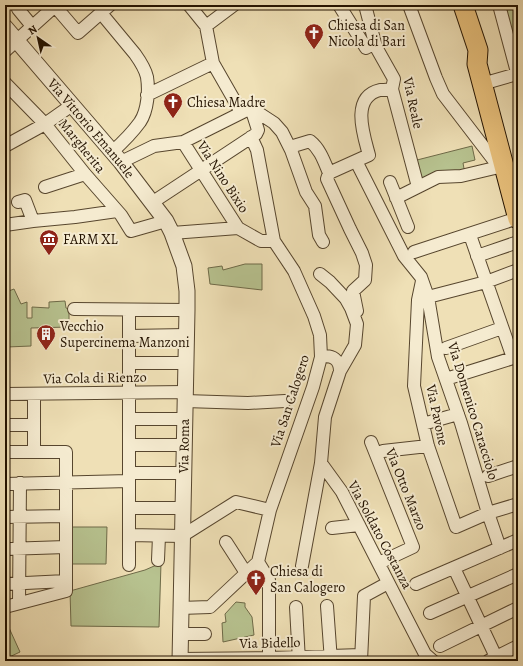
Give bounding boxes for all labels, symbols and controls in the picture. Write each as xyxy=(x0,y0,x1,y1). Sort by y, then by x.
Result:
place label: Chiesa di San Nicola di Bari xyxy=(328,16,406,51)
north arrow xyxy=(18,18,58,58)
text: N xyxy=(25,22,40,39)
church icon: Chiesa di San Nicola di Bari xyxy=(303,22,325,50)
street label: Via Vittorio Emanuele xyxy=(43,73,139,182)
street label: Via Reale xyxy=(398,75,428,130)
church icon: Chiesa Madre xyxy=(162,91,184,119)
place label: Chiesa Madre xyxy=(187,93,266,112)
street label: Margherita xyxy=(54,115,110,178)
street label: Via Nino Bixio xyxy=(192,136,253,217)
museum icon: FARM XL xyxy=(38,228,60,256)
place label: FARM XL xyxy=(63,230,118,249)
place label: Vecchio Supercinema Manzoni xyxy=(59,317,190,352)
building icon: Vecchio Supercinema Manzoni xyxy=(35,323,57,351)
street label: Via Domenico Caracciolo xyxy=(443,339,503,482)
street label: Via San Calogero xyxy=(266,352,314,451)
street label: Via Cola di Rienzo xyxy=(42,368,147,388)
street label: Via Pavone xyxy=(421,382,453,447)
street label: Via Roma xyxy=(174,418,194,474)
street label: Via Otto Marzo xyxy=(381,444,431,533)
street label: Via Soldato Costanza xyxy=(343,477,417,593)
place label: Chiesa di San Calogero xyxy=(270,562,345,597)
church icon: Chiesa di San Calogero xyxy=(245,568,267,596)
street label: Via Bidello xyxy=(238,633,301,653)

